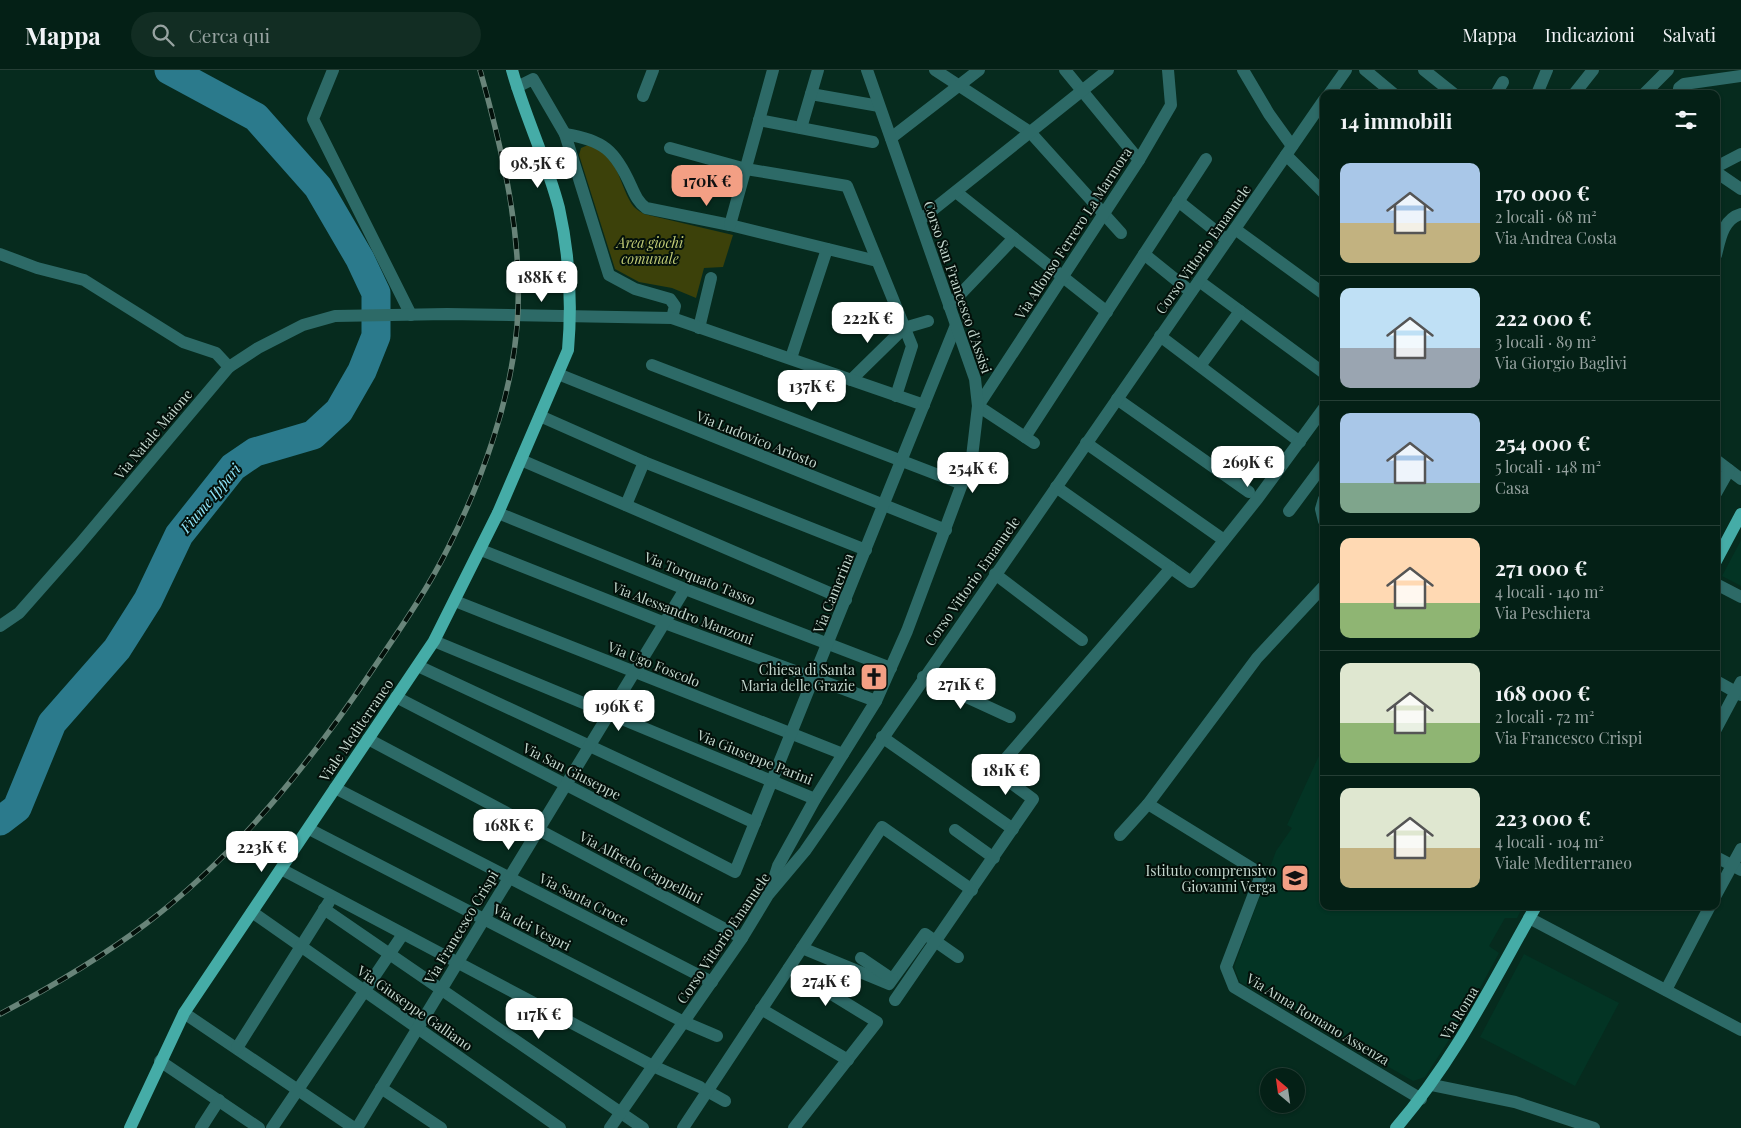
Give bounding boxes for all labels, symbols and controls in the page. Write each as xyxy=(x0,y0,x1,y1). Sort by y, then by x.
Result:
search box xyxy=(131,12,481,57)
text: Mappa xyxy=(25,19,101,51)
icon: search xyxy=(149,21,177,49)
text: Cerca qui xyxy=(189,22,270,48)
text: Mappa xyxy=(1462,23,1517,47)
text: Indicazioni xyxy=(1545,23,1635,47)
text: Salvati xyxy=(1663,23,1716,47)
text: 14 immobili xyxy=(1340,106,1452,134)
icon: filters xyxy=(1672,106,1700,134)
street label: Via Alfonso Ferrero La Marmora xyxy=(1010,143,1136,323)
pin: 98.5K € xyxy=(492,146,584,189)
text: 98.5K € xyxy=(511,152,565,173)
pin: 170K € xyxy=(666,164,748,207)
text: 170K € xyxy=(683,170,731,191)
text: 170 000 € xyxy=(1495,178,1590,206)
street label: Corso Vittorio Emanuele xyxy=(1151,180,1255,318)
icon: home xyxy=(1380,183,1440,243)
street label: Corso San Francesco d'Assisi xyxy=(920,198,996,376)
text: 2 locali · 68 m² xyxy=(1495,206,1597,227)
text: Via Andrea Costa xyxy=(1495,227,1617,248)
park label: Area giochi comunale xyxy=(615,233,684,268)
pin: 188K € xyxy=(501,260,583,303)
text: 188K € xyxy=(517,266,567,287)
pin: 222K € xyxy=(827,302,909,344)
text: 222 000 € xyxy=(1495,303,1592,331)
text: 222K € xyxy=(843,307,893,328)
icon: home xyxy=(1380,308,1440,368)
text: 3 locali · 89 m² xyxy=(1495,331,1596,352)
text: Via Giorgio Baglivi xyxy=(1495,352,1627,373)
pin: 137K € xyxy=(771,370,853,412)
text: 137K € xyxy=(789,375,835,396)
street label: Via Natale Maione xyxy=(109,385,196,484)
street label: Via Ludovico Ariosto xyxy=(693,406,821,472)
text: 254 000 € xyxy=(1495,428,1590,456)
icon: home xyxy=(1380,433,1440,493)
pin: 269K € xyxy=(1207,446,1289,488)
text: 269K € xyxy=(1222,451,1274,472)
pin: 254K € xyxy=(932,452,1014,494)
text: 5 locali · 148 m² xyxy=(1495,456,1601,477)
text: 254K € xyxy=(948,457,998,478)
water label: Fiume Ippari xyxy=(175,459,245,537)
text: Casa xyxy=(1495,477,1529,498)
street label: Corso Vittorio Emanuele xyxy=(920,512,1024,650)
street label: Via Torquato Tasso xyxy=(641,547,759,609)
street label: Via Camerina xyxy=(808,550,858,637)
text: 271 000 € xyxy=(1495,553,1587,581)
icon: home xyxy=(1380,558,1440,618)
street label: Via Alessandro Manzoni xyxy=(609,577,756,649)
text: 4 locali · 140 m² xyxy=(1495,581,1604,602)
text: Via Peschiera xyxy=(1495,602,1591,623)
street label: Via Ugo Foscolo xyxy=(604,636,703,691)
place label: Chiesa di Santa Maria delle Grazie xyxy=(741,660,855,695)
church icon: Chiesa di Santa Maria delle Grazie xyxy=(859,662,889,692)
pin: 271K € xyxy=(920,668,1002,710)
text: 271K € xyxy=(938,673,985,694)
street label: Viale Mediterraneo xyxy=(314,675,398,786)
text: 168 000 € xyxy=(1495,678,1590,706)
icon: home xyxy=(1380,683,1440,743)
pin: 196K € xyxy=(578,690,660,732)
text: 196K € xyxy=(594,695,644,716)
text: 2 locali · 72 m² xyxy=(1495,706,1594,727)
street label: Via Giuseppe Parini xyxy=(694,725,816,789)
text: Via Francesco Crispi xyxy=(1495,727,1642,748)
street label: Via San Giuseppe xyxy=(519,738,624,804)
pin: 181K € xyxy=(965,754,1047,796)
text: 181K € xyxy=(983,759,1029,780)
text: 223 000 € xyxy=(1495,803,1591,831)
pin: 168K € xyxy=(468,808,550,851)
icon: home xyxy=(1380,808,1440,868)
text: 168K € xyxy=(484,814,534,835)
street label: Via Alfredo Cappellini xyxy=(575,826,706,907)
pin: 223K € xyxy=(221,830,303,873)
text: 4 locali · 104 m² xyxy=(1495,831,1604,852)
text: 223K € xyxy=(237,836,287,857)
text: Viale Mediterraneo xyxy=(1495,852,1632,873)
place label: Istituto comprensivo Giovanni Verga xyxy=(1146,861,1276,896)
school or university icon: Istituto comprensivo Giovanni Verga xyxy=(1280,863,1310,893)
street label: Via Francesco Crispi xyxy=(419,867,502,988)
street label: Via Santa Croce xyxy=(535,868,632,930)
street label: Corso Vittorio Emanuele xyxy=(672,869,774,1007)
street label: Via dei Vespri xyxy=(489,899,574,955)
street label: Via Giuseppe Galliano xyxy=(353,960,477,1055)
pin: 274K € xyxy=(785,964,867,1007)
street label: Via Anna Romano Assenza xyxy=(1242,968,1393,1069)
text: 274K € xyxy=(802,970,850,991)
street label: Via Roma xyxy=(1435,983,1482,1044)
pin: 117K € xyxy=(498,998,580,1040)
text: 117K € xyxy=(517,1003,561,1024)
north arrow xyxy=(1260,1068,1305,1112)
map controls xyxy=(1260,1068,1305,1113)

